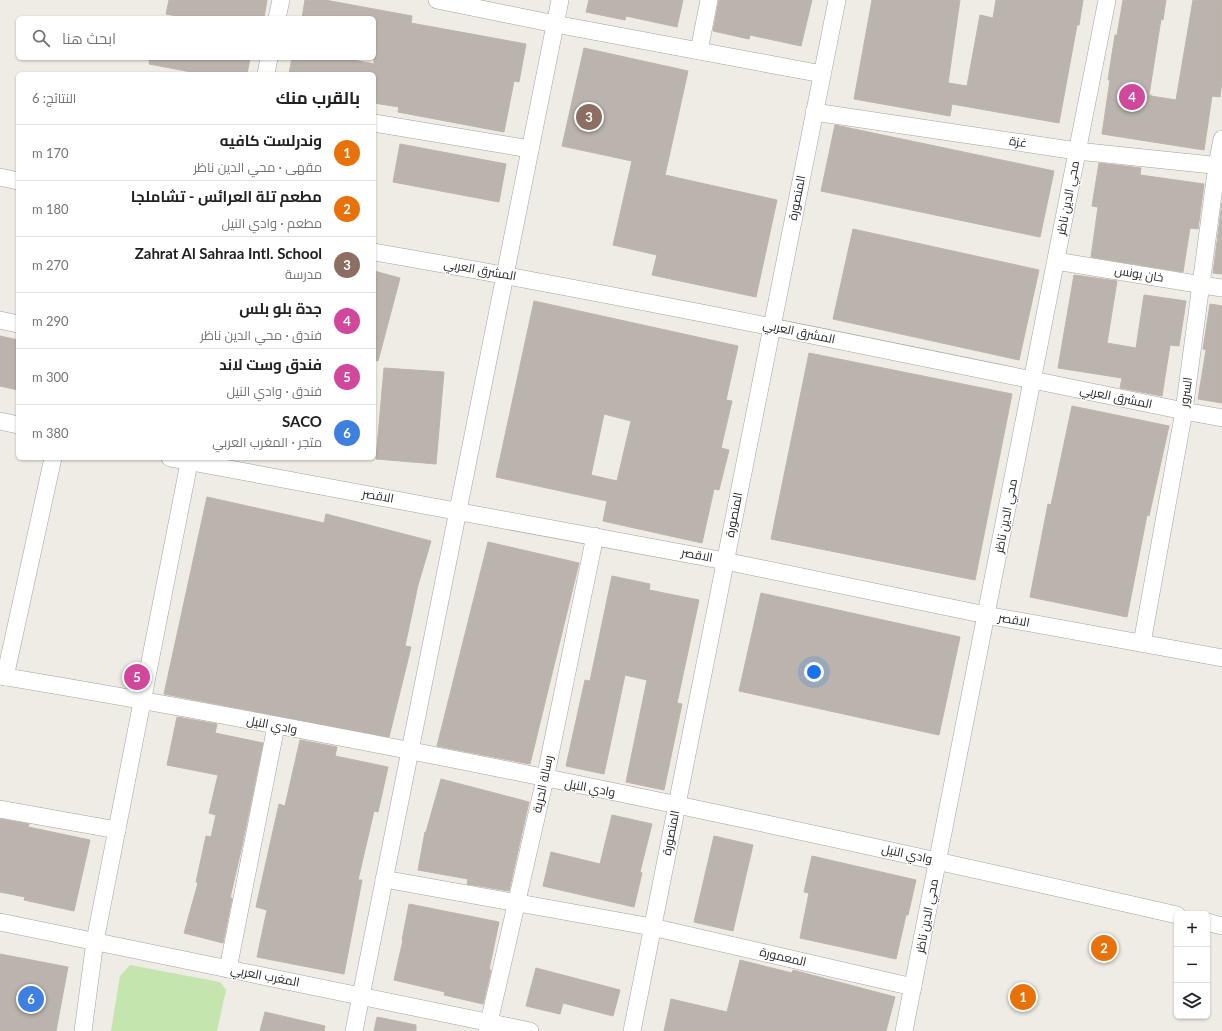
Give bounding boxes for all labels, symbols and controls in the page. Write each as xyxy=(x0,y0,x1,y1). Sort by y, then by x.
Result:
search box xyxy=(16,16,376,60)
icon: search xyxy=(30,27,52,49)
text: ابحث هنا xyxy=(62,29,116,47)
pin: 4 xyxy=(1119,82,1145,112)
text: بالقرب منك xyxy=(276,87,360,108)
text: النتائج: 6 xyxy=(32,90,76,106)
pin: 3 xyxy=(576,102,602,132)
text: وندرلست كافيه xyxy=(220,131,322,149)
street label: غزة xyxy=(1008,133,1028,150)
text: 170 m xyxy=(32,145,69,161)
text: 1 xyxy=(343,145,351,161)
text: مقهى · محي الدين ناظر xyxy=(193,159,322,175)
street label: محي الدين ناظر xyxy=(1053,159,1085,238)
street label: المنصورة xyxy=(785,174,808,222)
text: مطعم تلة العرائس - تشاملجا xyxy=(131,187,322,205)
text: 180 m xyxy=(32,201,69,217)
text: 2 xyxy=(343,201,351,217)
text: مطعم · وادي النيل xyxy=(221,215,322,231)
text: Zahrat Al Sahraa Intl. School xyxy=(135,244,322,262)
street label: المشرق العربي xyxy=(442,256,518,286)
text: 270 m xyxy=(32,257,69,273)
text: 3 xyxy=(343,257,351,273)
street label: خان يونس xyxy=(1113,262,1165,285)
text: مدرسة xyxy=(285,266,322,282)
text: جدة بلو بلس xyxy=(239,299,322,317)
text: 290 m xyxy=(32,313,69,329)
text: 4 xyxy=(343,313,351,329)
street label: المشرق العربي xyxy=(761,317,837,349)
text: فندق · محي الدين ناظر xyxy=(200,327,322,343)
text: فندق وست لاند xyxy=(219,355,322,373)
text: 300 m xyxy=(32,369,69,385)
text: 5 xyxy=(343,369,351,385)
street label: السرور xyxy=(1176,376,1195,409)
street label: المشرق العربي xyxy=(1078,382,1154,414)
text: فندق · وادي النيل xyxy=(226,383,322,399)
text: SACO xyxy=(282,412,322,430)
text: 380 m xyxy=(32,425,69,441)
text: 6 xyxy=(343,425,351,441)
text: متجر · المغرب العربي xyxy=(212,434,322,450)
street label: محي الدين ناظر xyxy=(991,477,1023,556)
street label: الاقصر xyxy=(360,485,395,506)
street label: المنصورة xyxy=(722,491,745,539)
street label: الاقصر xyxy=(679,544,714,565)
street label: الاقصر xyxy=(996,609,1031,630)
pin: 5 xyxy=(124,662,150,692)
your location xyxy=(804,662,824,682)
street label: وادي النيل xyxy=(245,712,299,740)
street label: رسالة الحرية xyxy=(529,754,556,814)
street label: وادي النيل xyxy=(563,775,617,803)
street label: المنصورة xyxy=(659,809,682,857)
street label: وادي النيل xyxy=(880,841,934,869)
street label: محي الدين ناظر xyxy=(912,877,944,956)
map controls xyxy=(1174,911,1210,1019)
button: + xyxy=(1174,911,1210,947)
pin: 2 xyxy=(1091,933,1117,963)
street label: المعمورة xyxy=(758,944,808,969)
button: − xyxy=(1174,947,1210,983)
street label: المغرب العربي xyxy=(229,961,301,992)
pin: 1 xyxy=(1010,982,1036,1012)
button: layers xyxy=(1174,983,1210,1019)
pin: 6 xyxy=(18,984,44,1014)

